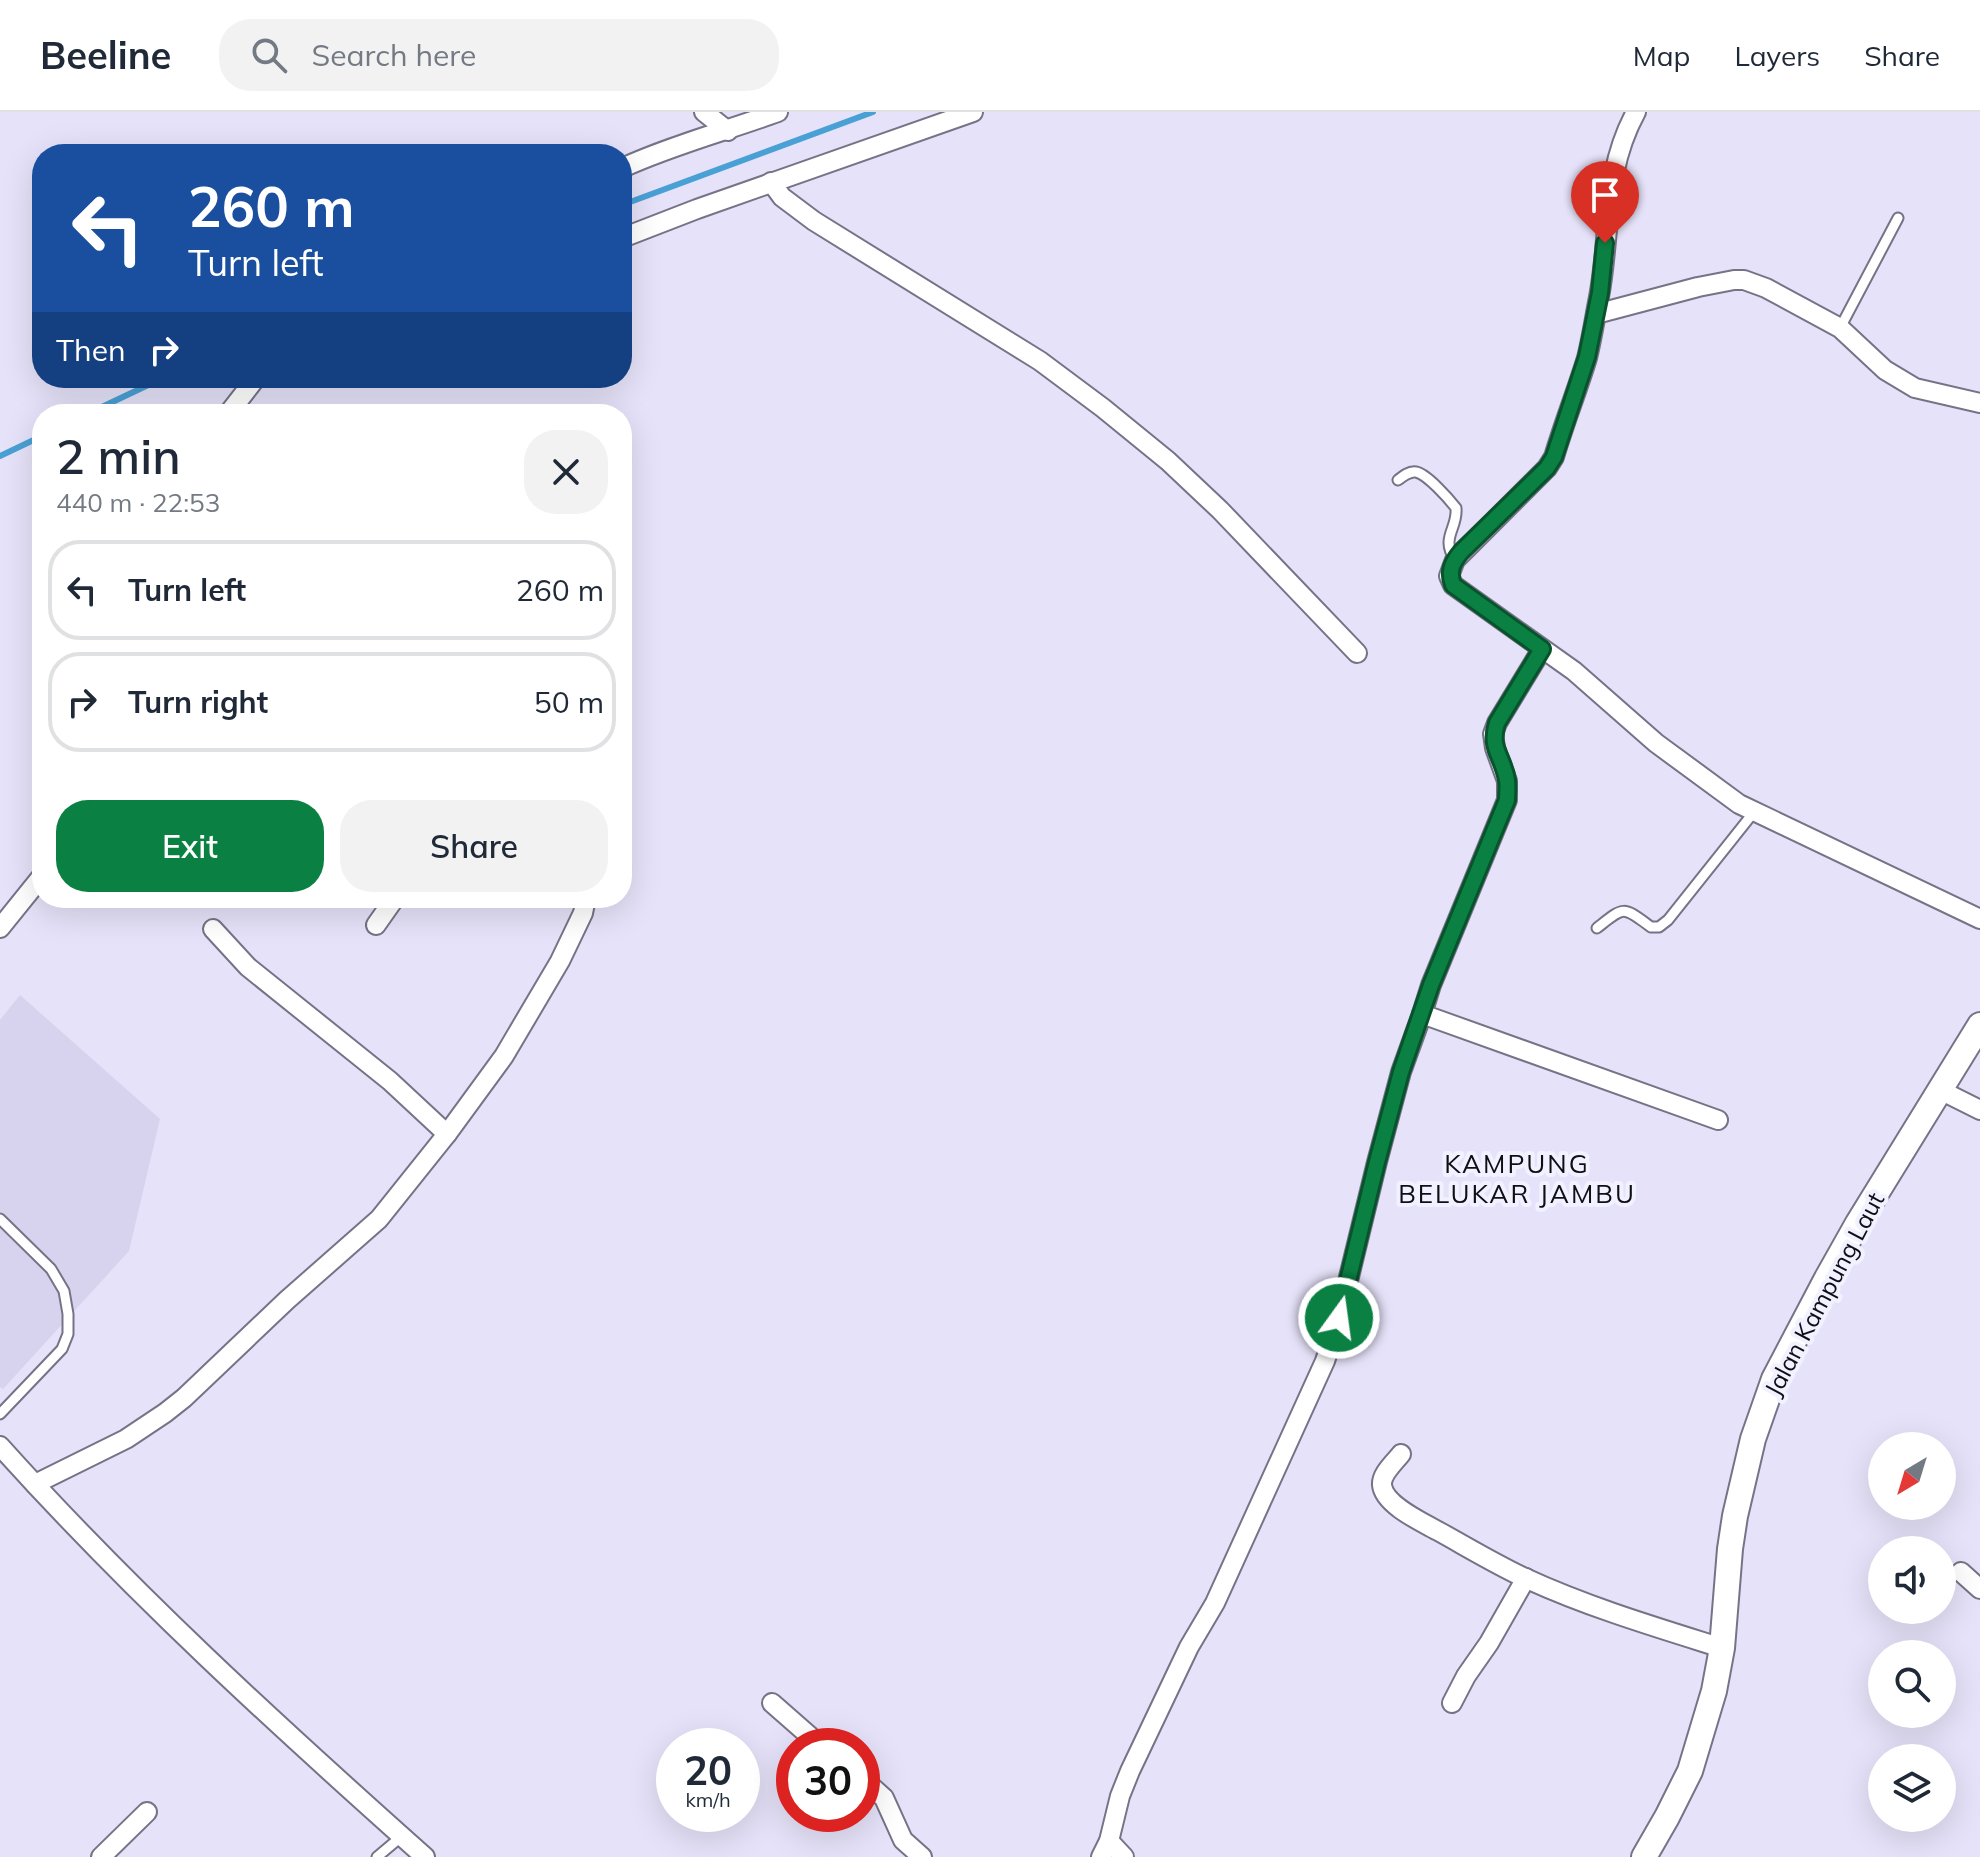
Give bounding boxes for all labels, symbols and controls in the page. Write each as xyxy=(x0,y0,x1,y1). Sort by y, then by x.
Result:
search box xyxy=(219,19,779,91)
text: Beeline xyxy=(40,31,171,79)
icon: search xyxy=(247,33,291,77)
text: Search here xyxy=(311,36,476,74)
text: Map xyxy=(1633,38,1690,73)
text: Layers xyxy=(1734,38,1820,73)
text: Share xyxy=(1864,38,1940,73)
pin xyxy=(1571,161,1639,243)
text: 260 m xyxy=(188,171,355,241)
icon: arrive xyxy=(1583,173,1627,217)
icon: left xyxy=(56,176,160,280)
text: Turn left xyxy=(188,240,324,285)
icon: right xyxy=(142,328,186,372)
text: Then xyxy=(56,331,126,369)
text: 2 min xyxy=(56,426,181,486)
button: close xyxy=(524,430,608,514)
text: 440 m · 22:53 xyxy=(56,486,220,519)
icon: left xyxy=(60,568,104,612)
text: Turn left xyxy=(128,571,246,609)
text: 260 m xyxy=(516,571,604,609)
icon: right xyxy=(60,680,104,724)
text: Turn right xyxy=(128,683,268,721)
text: 50 m xyxy=(534,683,604,721)
button: Exit xyxy=(56,800,324,892)
button: Share xyxy=(340,800,608,892)
district label: KAMPUNG BELUKAR JAMBU xyxy=(1398,1147,1636,1210)
street label: Jalan Kampung Laut xyxy=(1758,1187,1890,1401)
position arrow xyxy=(1297,1276,1381,1360)
north arrow xyxy=(1868,1432,1956,1520)
map controls xyxy=(1868,1432,1956,1832)
button: sound xyxy=(1868,1536,1956,1624)
button: search xyxy=(1868,1640,1956,1728)
speed limit sign: 30 xyxy=(776,1728,880,1832)
button: layers xyxy=(1868,1744,1956,1832)
text: 20 xyxy=(684,1745,732,1795)
text: km/h xyxy=(685,1787,731,1812)

